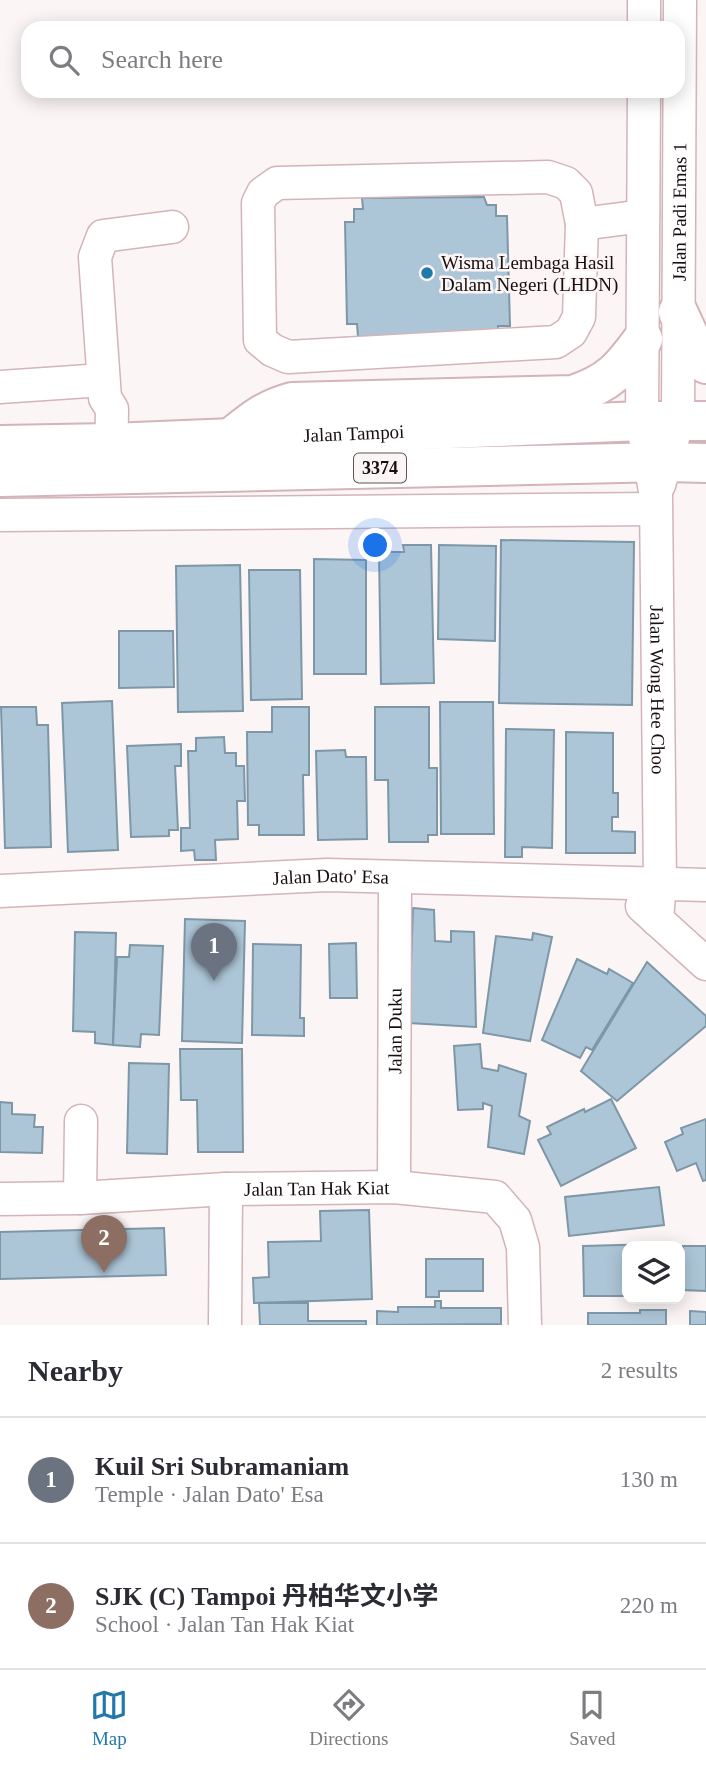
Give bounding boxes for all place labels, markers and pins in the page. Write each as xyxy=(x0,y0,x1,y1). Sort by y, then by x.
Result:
place label: Wisma Lembaga Hasil Dalam Negeri (LHDN) xyxy=(441,252,618,296)
marker: Wisma Lembaga Hasil Dalam Negeri (LHDN) xyxy=(419,265,435,281)
pin: 1 xyxy=(191,923,237,981)
pin: 2 xyxy=(81,1215,127,1273)

